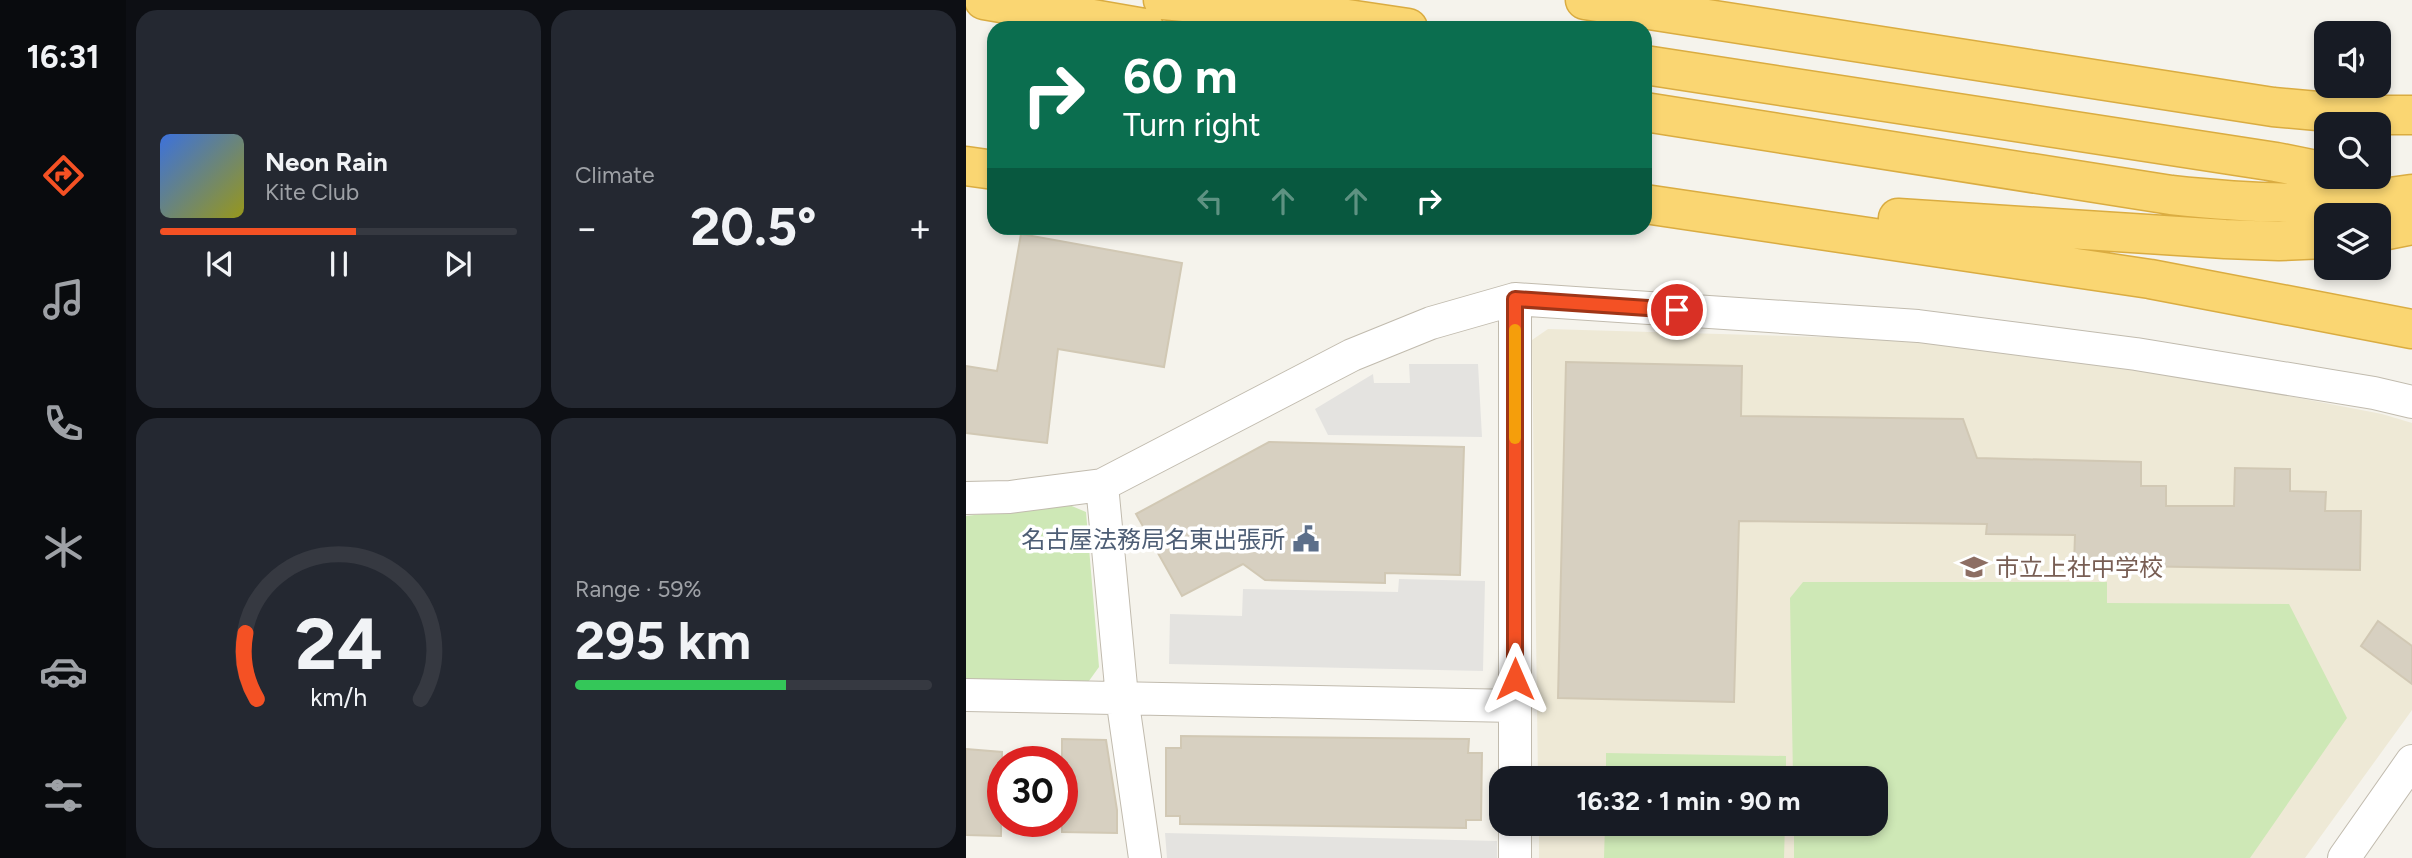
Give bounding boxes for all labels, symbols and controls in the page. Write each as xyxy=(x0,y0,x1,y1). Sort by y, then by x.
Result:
map controls xyxy=(2314,21,2391,280)
button: sound xyxy=(2314,21,2391,98)
text: 16:31 xyxy=(27,38,100,76)
text: 60 m xyxy=(1123,46,1238,105)
icon: right xyxy=(1008,49,1099,140)
text: Turn right xyxy=(1123,106,1261,144)
button: search xyxy=(2314,112,2391,189)
text: Neon Rain xyxy=(265,146,388,178)
icon: directions xyxy=(39,151,88,200)
text: Climate xyxy=(575,161,654,189)
text: Kite Club xyxy=(265,178,359,206)
icon: left xyxy=(1191,182,1229,220)
icon: ahead xyxy=(1264,182,1302,220)
icon: ahead xyxy=(1337,182,1375,220)
icon: right xyxy=(1410,182,1448,220)
text: 20.5° xyxy=(690,196,817,258)
button: layers xyxy=(2314,203,2391,280)
text: − xyxy=(575,205,599,251)
text: + xyxy=(908,205,932,251)
icon: previous xyxy=(201,245,239,283)
icon: pause xyxy=(320,245,358,283)
icon: next xyxy=(439,245,477,283)
icon: music xyxy=(39,275,88,324)
pin xyxy=(1647,280,1707,340)
icon: arrive xyxy=(1658,291,1696,329)
icon: phone xyxy=(39,399,88,448)
icon: climate xyxy=(39,523,88,572)
public building icon: 名古屋法務局名東出張所 xyxy=(1291,524,1321,554)
place label: 名古屋法務局名東出張所 xyxy=(1021,525,1285,554)
school or university icon: 市立上社中学校 xyxy=(1959,552,1989,582)
place label: 市立上社中学校 xyxy=(1995,553,2163,582)
text: Range · 59% xyxy=(575,575,702,603)
text: 24 xyxy=(294,600,383,687)
text: 295 km xyxy=(575,610,751,672)
position arrow xyxy=(1478,642,1552,716)
icon: car xyxy=(39,647,88,696)
text: km/h xyxy=(310,682,367,712)
speed limit sign: 30 xyxy=(987,746,1078,837)
icon: filters xyxy=(39,771,88,820)
text: 16:32 · 1 min · 90 m xyxy=(1577,785,1800,817)

